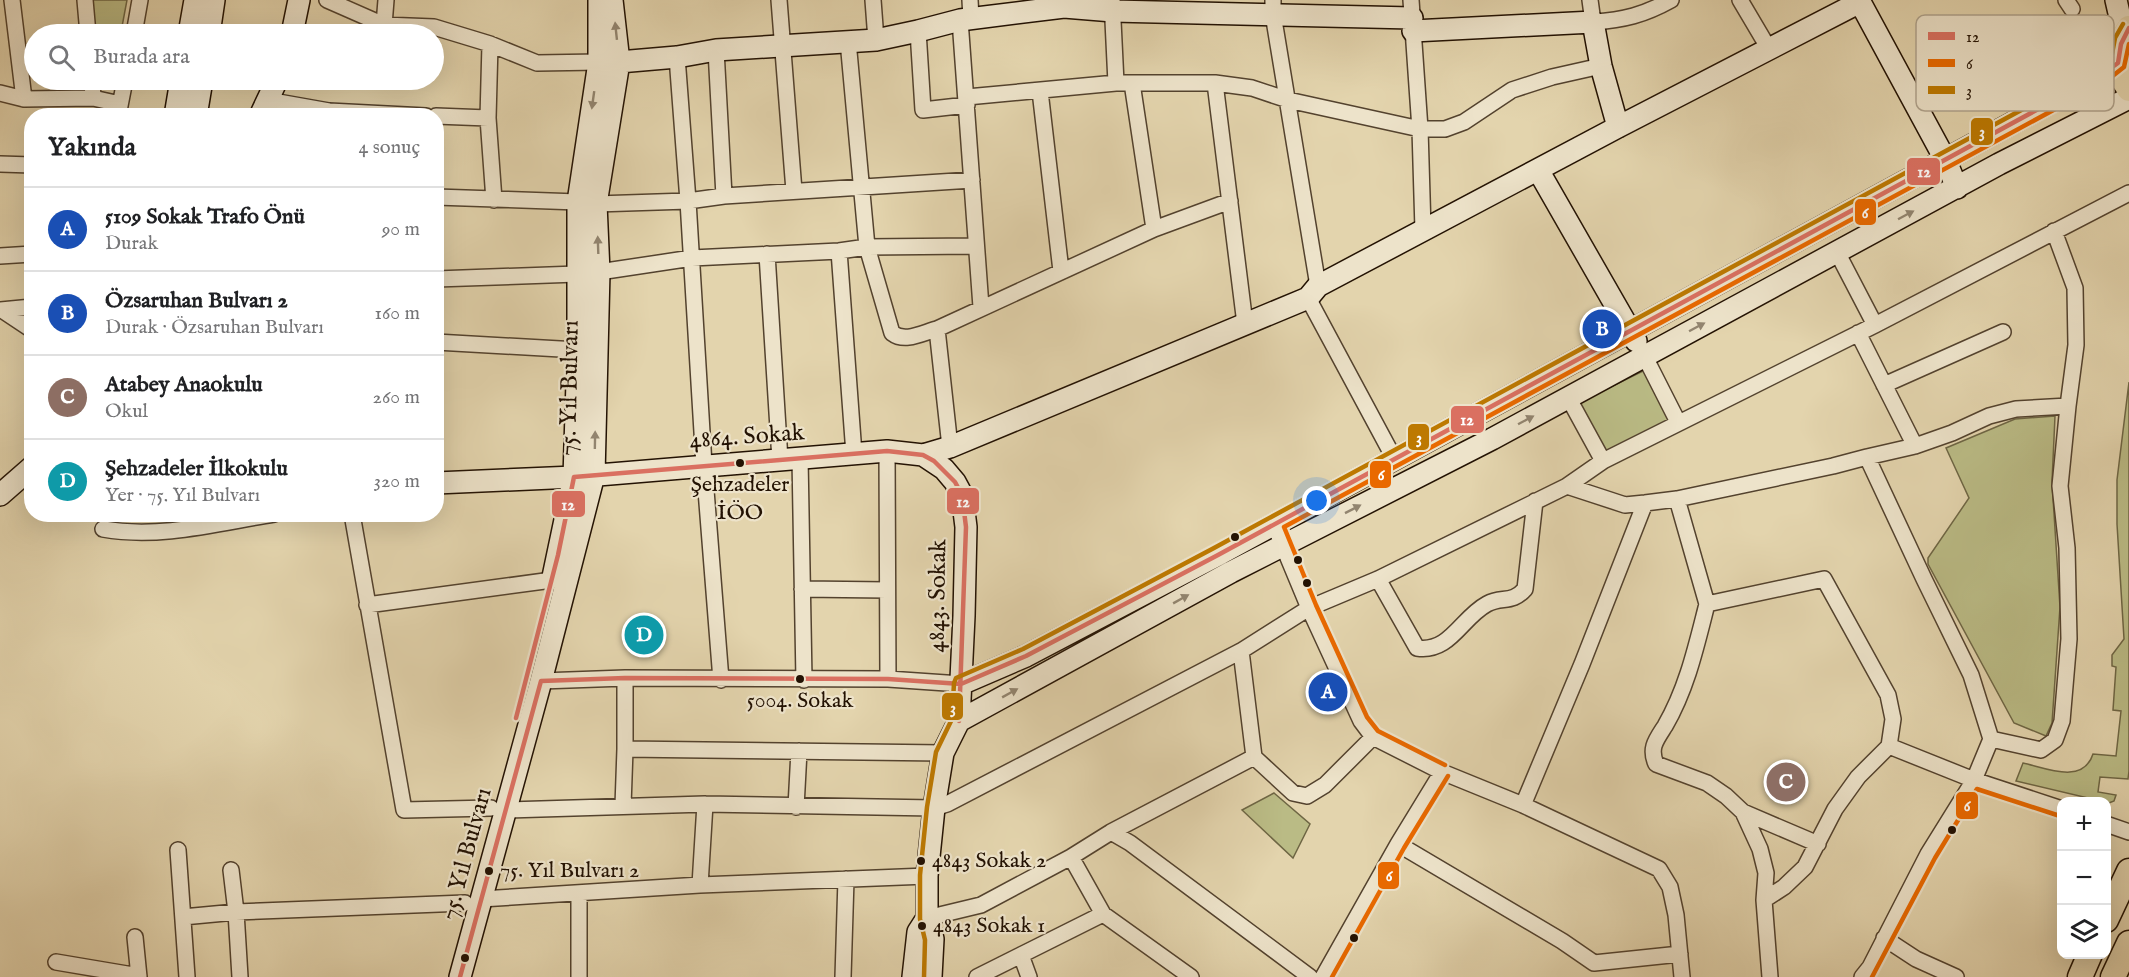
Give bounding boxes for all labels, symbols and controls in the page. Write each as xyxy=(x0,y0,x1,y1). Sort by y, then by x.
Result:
legend xyxy=(1916,15,2114,111)
one-way arrow xyxy=(611,22,621,41)
search box xyxy=(24,24,444,90)
text: 12 xyxy=(1966,28,1979,48)
icon: search xyxy=(45,41,78,74)
text: Burada ara xyxy=(93,43,190,71)
text: 6 xyxy=(1966,55,1973,75)
text: 3 xyxy=(1966,82,1972,102)
one-way arrow xyxy=(589,91,598,110)
line badge: 3 xyxy=(1970,117,1994,146)
text: 3 xyxy=(1979,123,1985,143)
text: Yakında xyxy=(48,131,136,164)
text: 4 sonuç xyxy=(359,135,420,160)
line badge: 12 xyxy=(1906,157,1941,186)
text: 12 xyxy=(1917,163,1931,183)
line badge: 6 xyxy=(1854,198,1877,226)
text: 5109 Sokak Trafo Önü xyxy=(105,203,305,231)
text: 6 xyxy=(1862,204,1870,224)
one-way arrow xyxy=(1898,210,1915,220)
text: A xyxy=(61,217,74,242)
text: 90 m xyxy=(382,217,420,242)
text: Durak xyxy=(105,231,158,256)
one-way arrow xyxy=(593,236,602,255)
text: Özsaruhan Bulvarı 2 xyxy=(105,287,288,315)
text: B xyxy=(61,301,74,326)
text: 160 m xyxy=(374,301,420,326)
pin: B xyxy=(1582,306,1622,352)
text: Durak · Özsaruhan Bulvarı xyxy=(105,315,324,340)
street label: 75. Yıl Bulvarı xyxy=(553,320,587,456)
one-way arrow xyxy=(1689,322,1706,331)
text: Atabey Anaokulu xyxy=(105,371,263,399)
text: C xyxy=(60,385,75,410)
text: 260 m xyxy=(373,385,420,410)
text: Okul xyxy=(105,399,148,424)
line badge: 12 xyxy=(1450,405,1485,434)
text: 12 xyxy=(1460,411,1474,431)
one-way arrow xyxy=(1518,415,1535,425)
street label: 4864. Sokak xyxy=(688,418,806,456)
line badge: 3 xyxy=(1407,423,1430,451)
text: 3 xyxy=(1416,429,1422,449)
one-way arrow xyxy=(590,431,600,450)
text: Şehzadeler İlkokulu xyxy=(105,455,288,483)
marker: Şehzadeler İÖO xyxy=(734,457,746,469)
line badge: 6 xyxy=(1369,460,1392,489)
text: 6 xyxy=(1378,466,1386,486)
text: D xyxy=(59,469,76,494)
text: 320 m xyxy=(374,469,420,494)
place label: Şehzadeler İÖO xyxy=(691,471,789,527)
text: Yer · 75. Yıl Bulvarı xyxy=(105,483,260,508)
your location xyxy=(1302,486,1331,515)
line badge: 12 xyxy=(946,487,980,515)
line badge: 12 xyxy=(551,490,586,518)
text: 12 xyxy=(956,493,970,513)
text: 12 xyxy=(561,496,575,516)
one-way arrow xyxy=(1344,505,1362,515)
unlabelled marker xyxy=(1229,531,1241,543)
street label: 4843. Sokak xyxy=(922,539,954,653)
unlabelled marker xyxy=(1292,554,1304,566)
unlabelled marker xyxy=(1301,577,1313,589)
one-way arrow xyxy=(1173,594,1190,604)
pin: D xyxy=(624,612,664,658)
pin: A xyxy=(1308,670,1348,714)
marker: 5004. Sokak xyxy=(794,673,806,685)
place label: 5004. Sokak xyxy=(747,687,853,715)
one-way arrow xyxy=(1002,688,1019,698)
line badge: 3 xyxy=(941,692,964,721)
text: 3 xyxy=(950,699,956,719)
pin: C xyxy=(1766,760,1806,804)
street label: 75. Yıl Bulvarı xyxy=(434,784,500,924)
line badge: 6 xyxy=(1955,791,1979,820)
text: 6 xyxy=(1964,797,1972,817)
map controls xyxy=(2057,797,2111,959)
button: + xyxy=(2057,797,2111,851)
unlabelled marker xyxy=(1946,824,1958,836)
place label: 4843 Sokak 2 xyxy=(932,847,1046,875)
button: − xyxy=(2057,851,2111,905)
marker: 4843 Sokak 2 xyxy=(915,855,927,867)
place label: 75. Yıl Bulvarı 2 xyxy=(500,857,639,885)
line badge: 6 xyxy=(1377,861,1400,890)
marker: 75. Yıl Bulvarı 2 xyxy=(483,865,495,877)
text: 6 xyxy=(1386,867,1394,887)
button: layers xyxy=(2057,905,2111,959)
place label: 4843 Sokak 1 xyxy=(933,912,1045,940)
marker: 4843 Sokak 1 xyxy=(916,920,928,932)
unlabelled marker xyxy=(1348,932,1360,944)
unlabelled marker xyxy=(459,952,471,964)

